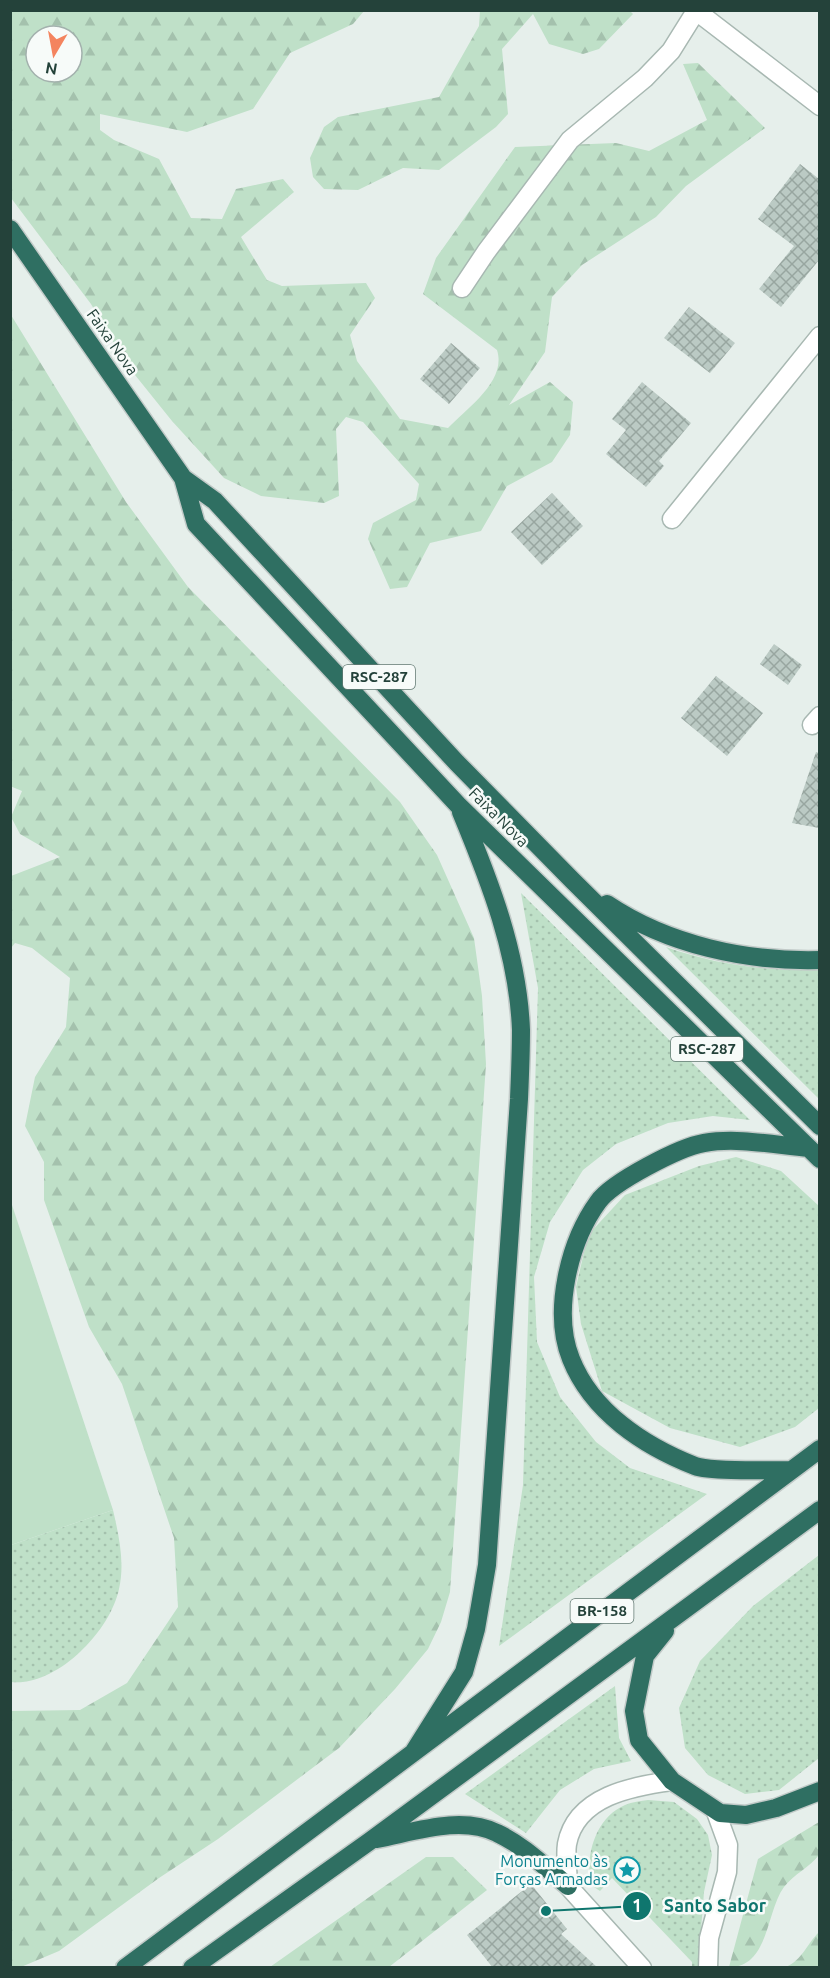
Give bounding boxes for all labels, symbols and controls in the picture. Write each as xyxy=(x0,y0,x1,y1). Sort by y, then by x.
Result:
north arrow xyxy=(24,24,84,84)
text: N xyxy=(44,59,59,79)
street label: Faixa Nova xyxy=(84,305,142,379)
road number: RSC-287 xyxy=(343,665,415,689)
street label: Faixa Nova xyxy=(466,784,532,850)
road number: RSC-287 xyxy=(671,1037,743,1061)
road number: BR-158 xyxy=(570,1599,634,1623)
place label: Monumento às Forças Armadas xyxy=(495,1852,608,1888)
place icon: Monumento às Forças Armadas xyxy=(612,1855,642,1885)
callout: Santo Sabor xyxy=(622,1888,778,1924)
text: 1 xyxy=(632,1895,642,1915)
text: Santo Sabor xyxy=(664,1895,767,1915)

